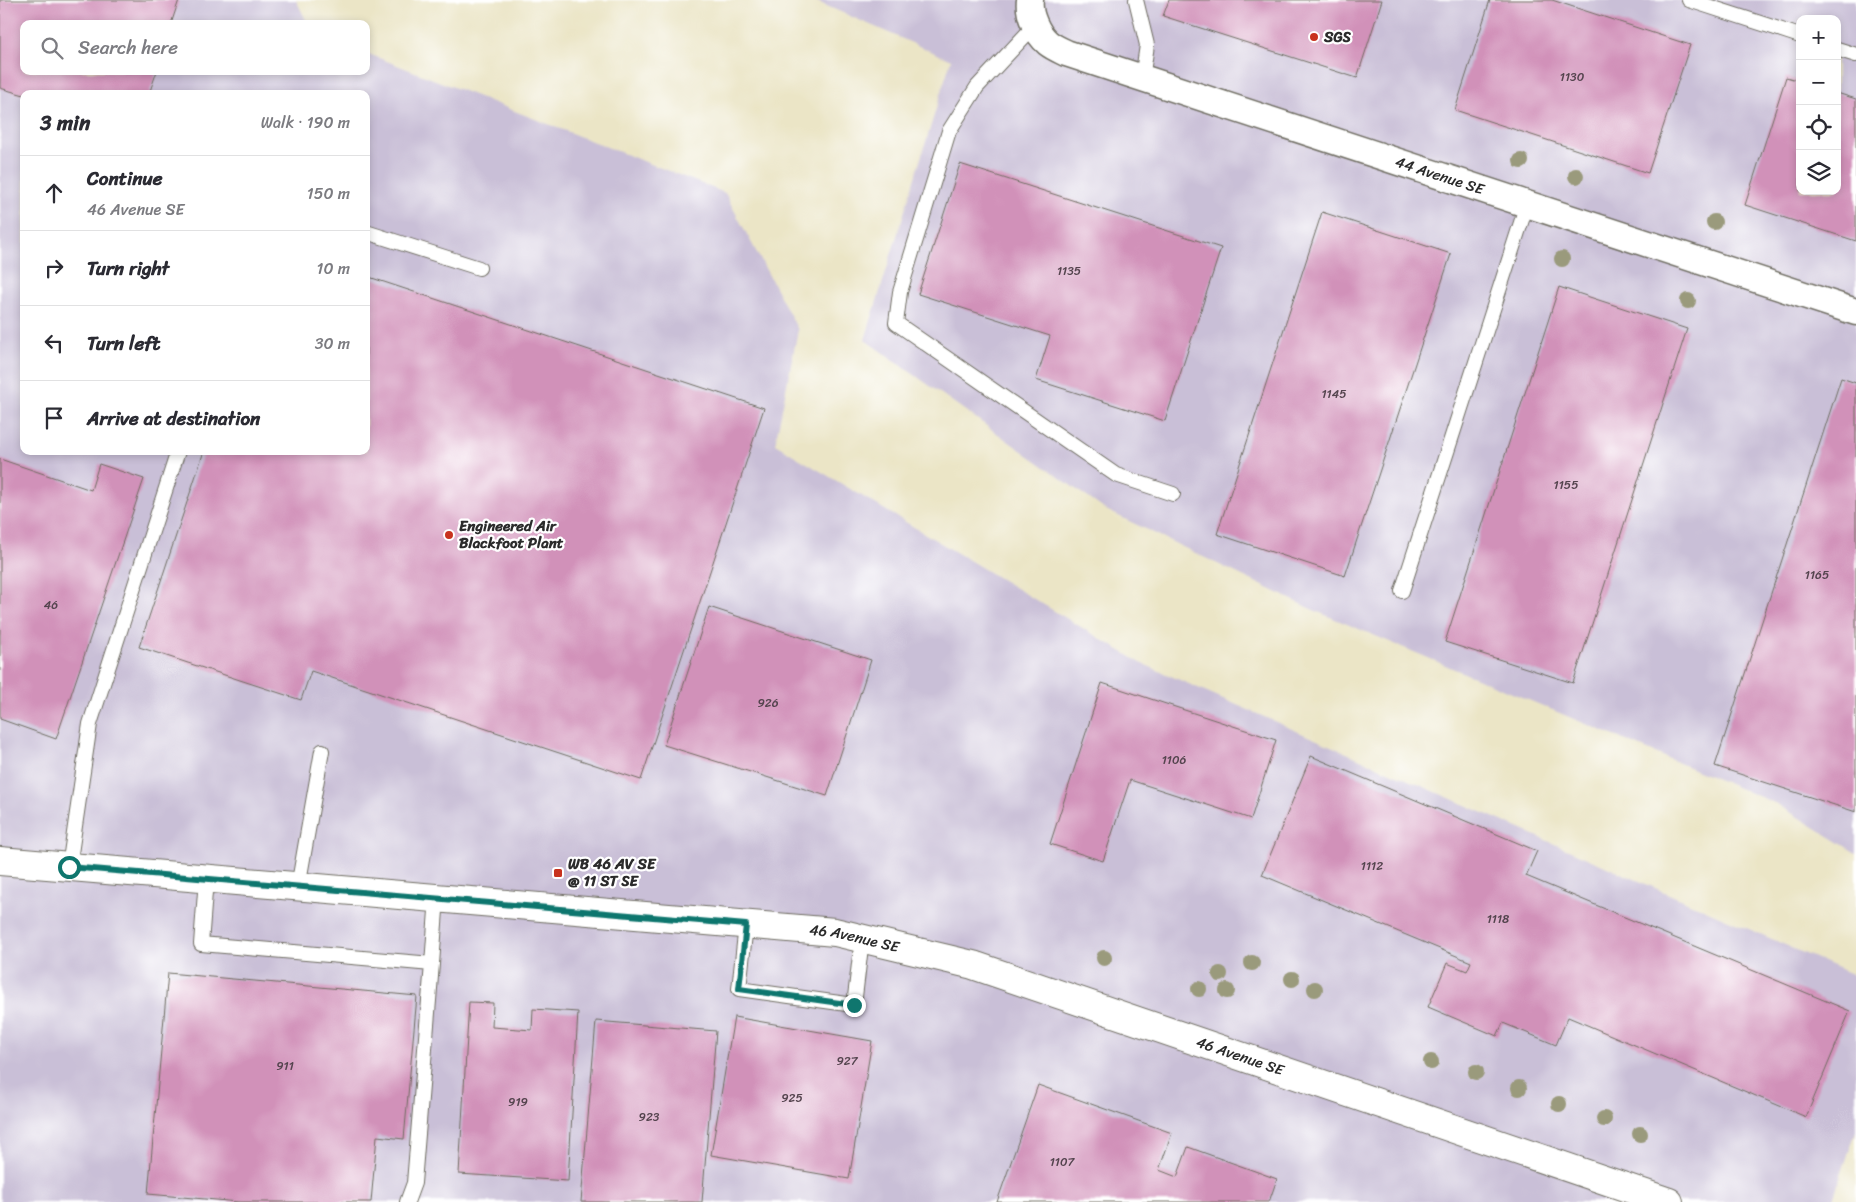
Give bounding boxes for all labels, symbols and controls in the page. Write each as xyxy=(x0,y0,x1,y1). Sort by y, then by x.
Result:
map controls xyxy=(1796,15,1841,195)
button: + xyxy=(1796,15,1841,60)
search box xyxy=(20,20,370,75)
place label: SGS xyxy=(1323,24,1352,50)
text: Search here xyxy=(78,31,178,64)
marker: SGS xyxy=(1308,31,1320,43)
icon: search xyxy=(38,34,66,62)
button: − xyxy=(1796,60,1841,105)
house number: 1130 xyxy=(1560,66,1585,88)
text: 3 min xyxy=(40,104,90,142)
button: locate xyxy=(1796,105,1841,150)
text: Walk · 190 m xyxy=(261,108,350,137)
street label: 44 Avenue SE xyxy=(1392,149,1489,203)
button: layers xyxy=(1796,150,1841,195)
text: Continue xyxy=(87,162,163,195)
icon: ahead xyxy=(40,179,68,207)
text: 150 m xyxy=(307,179,350,208)
text: 46 Avenue SE xyxy=(87,195,184,224)
text: Turn right xyxy=(87,252,169,285)
icon: right xyxy=(40,254,68,282)
text: 10 m xyxy=(317,254,350,283)
house number: 1135 xyxy=(1057,260,1081,282)
text: Turn left xyxy=(87,327,160,360)
icon: left xyxy=(40,329,68,357)
text: 30 m xyxy=(315,329,350,358)
house number: 1145 xyxy=(1321,383,1347,405)
text: Arrive at destination xyxy=(87,402,260,435)
icon: arrive xyxy=(40,404,68,432)
house number: 1155 xyxy=(1554,474,1578,496)
place label: Engineered Air Blackfoot Plant xyxy=(459,513,564,556)
marker: Engineered Air Blackfoot Plant xyxy=(443,529,455,541)
house number: 1165 xyxy=(1805,564,1829,586)
house number: 46 xyxy=(44,594,58,616)
house number: 926 xyxy=(757,692,779,714)
house number: 1106 xyxy=(1162,749,1187,771)
place label: WB 46 AV SE @ 11 ST SE xyxy=(568,851,657,894)
house number: 1112 xyxy=(1361,855,1383,877)
route start xyxy=(58,856,81,879)
marker: WB 46 AV SE @ 11 ST SE xyxy=(552,867,564,879)
house number: 1118 xyxy=(1487,908,1509,930)
street label: 46 Avenue SE xyxy=(808,917,904,960)
route end xyxy=(843,994,866,1017)
street label: 46 Avenue SE xyxy=(1193,1029,1289,1084)
house number: 927 xyxy=(836,1050,859,1072)
house number: 911 xyxy=(276,1055,294,1077)
house number: 925 xyxy=(781,1087,803,1109)
house number: 919 xyxy=(508,1091,528,1113)
house number: 923 xyxy=(639,1106,660,1128)
house number: 1107 xyxy=(1050,1151,1076,1173)

